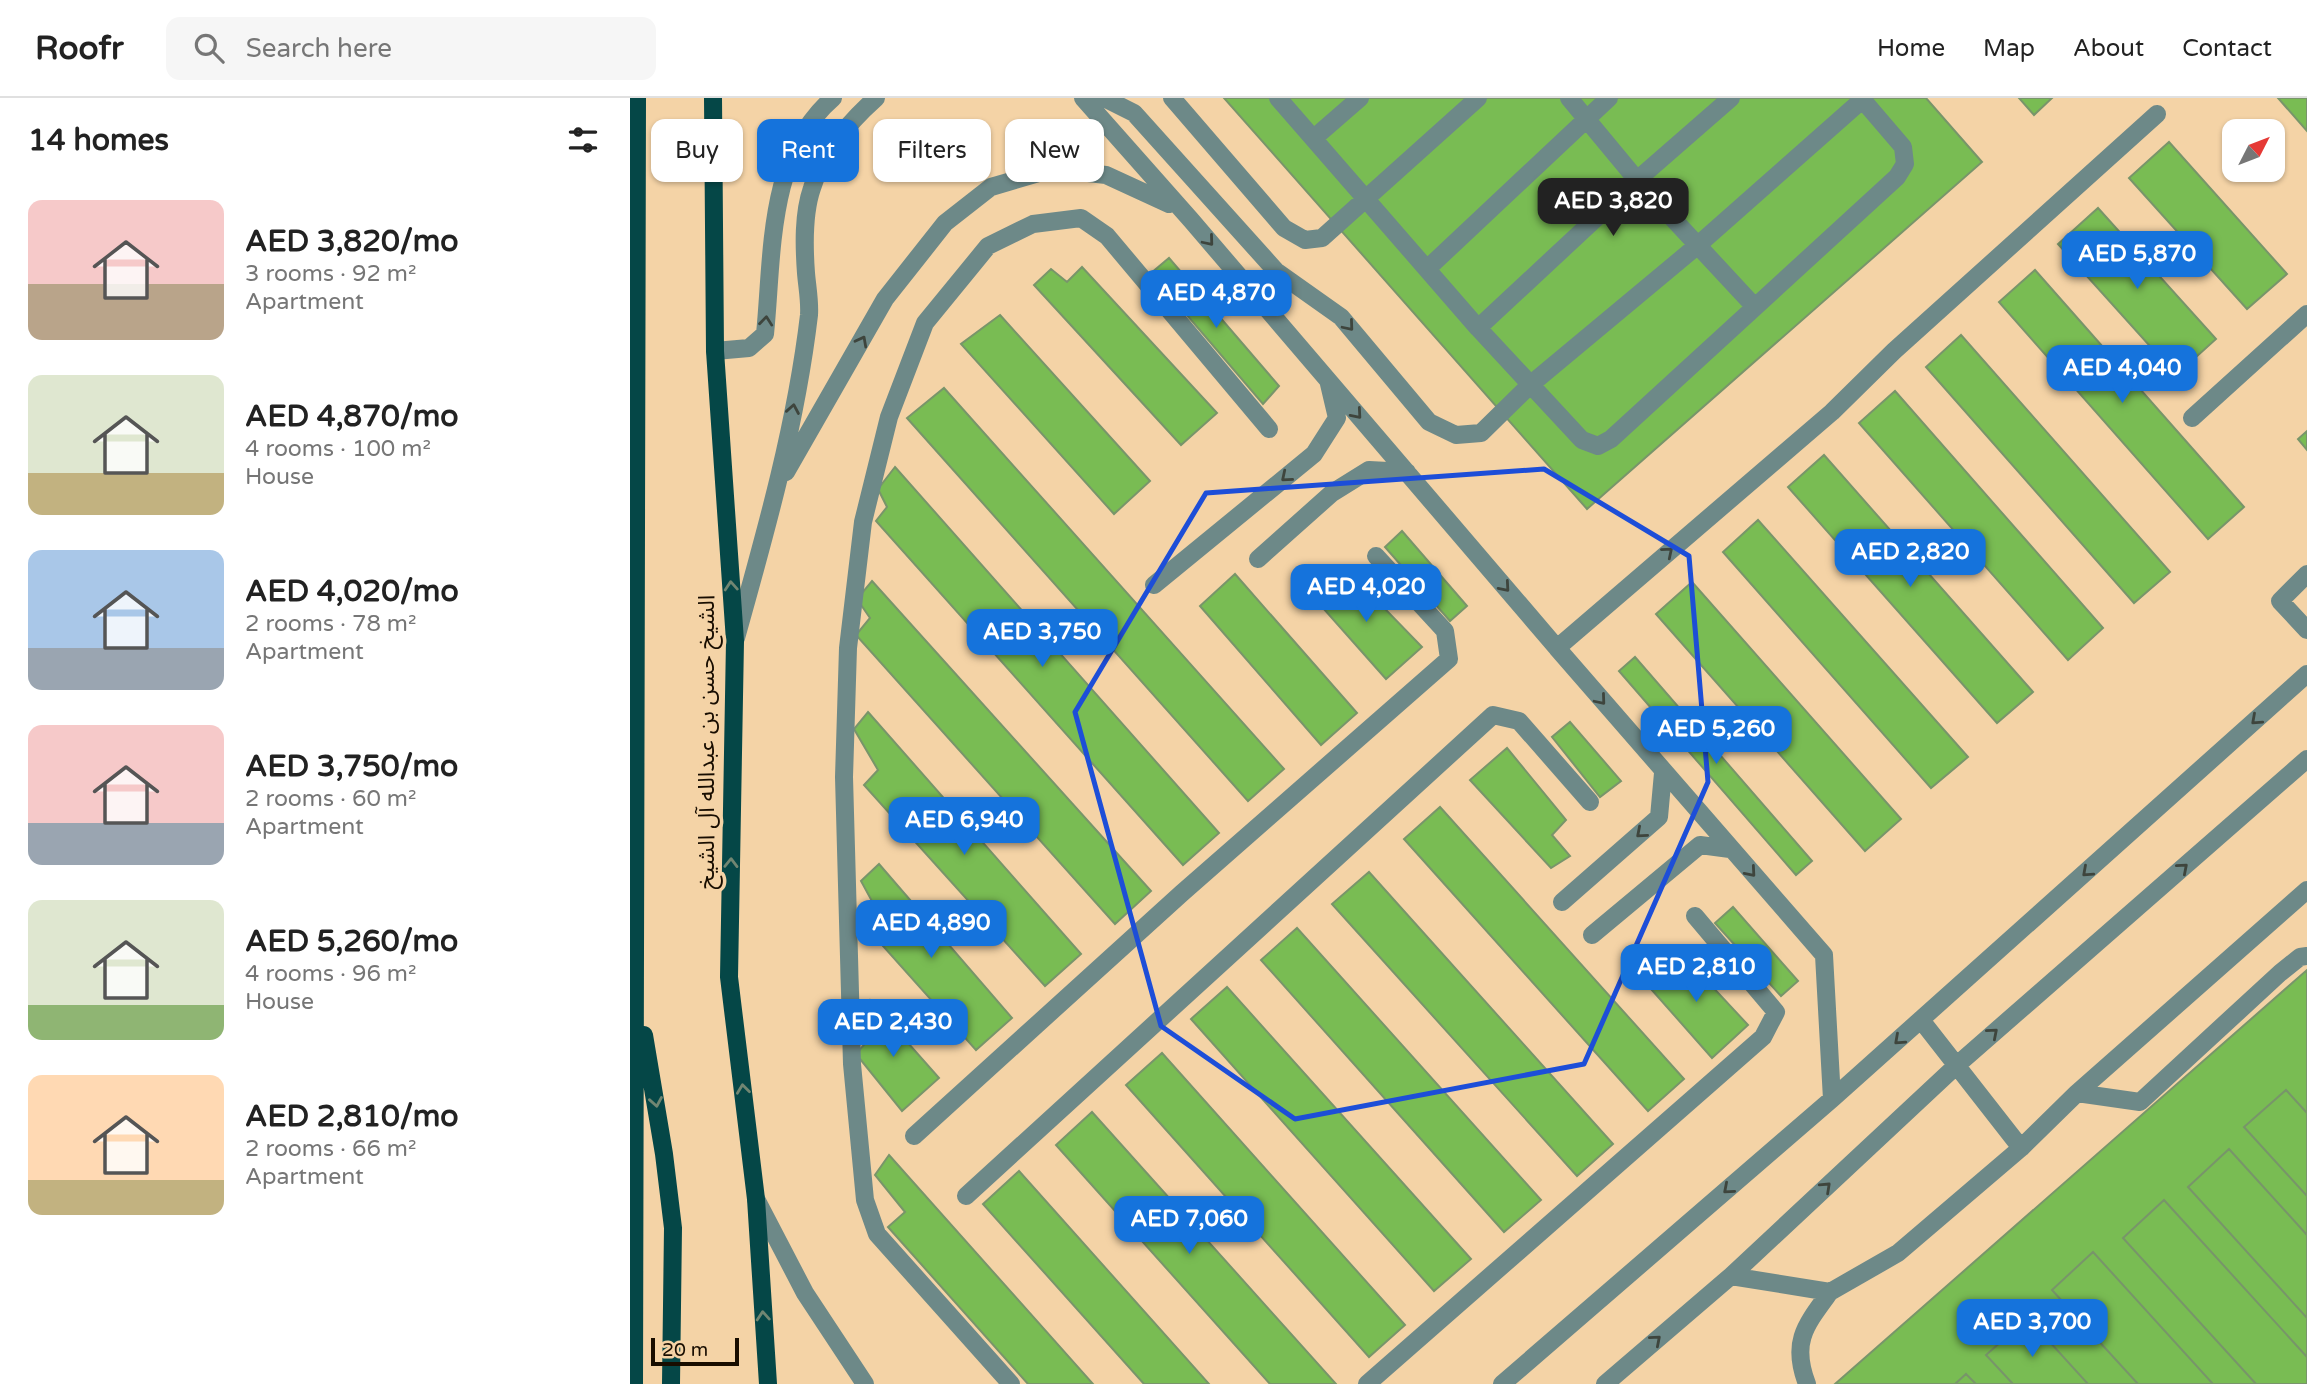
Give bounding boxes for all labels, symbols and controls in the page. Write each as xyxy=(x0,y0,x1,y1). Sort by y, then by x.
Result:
search box xyxy=(166,17,656,80)
text: Roofr xyxy=(35,29,124,68)
icon: search xyxy=(190,29,228,67)
text: Search here xyxy=(246,33,392,64)
text: Home xyxy=(1877,34,1945,63)
text: Map xyxy=(1983,34,2035,63)
text: About xyxy=(2073,34,2144,63)
text: Contact xyxy=(2182,34,2272,63)
chip: Buy xyxy=(651,119,743,182)
chip: Rent xyxy=(757,119,859,182)
chip: Filters xyxy=(873,119,991,182)
chip: New xyxy=(1005,119,1104,182)
north arrow xyxy=(2222,119,2286,182)
map controls xyxy=(2222,119,2285,182)
icon: filters xyxy=(564,121,602,159)
text: 14 homes xyxy=(28,122,169,159)
pin: AED 3,820 xyxy=(1533,178,1693,238)
text: AED 3,820 xyxy=(1554,187,1672,215)
text: AED 3,820/mo xyxy=(245,223,458,260)
icon: home xyxy=(84,228,168,312)
one-way arrow xyxy=(1201,232,1213,245)
pin: AED 5,870 xyxy=(2057,232,2217,291)
text: AED 5,870 xyxy=(2078,240,2196,268)
text: 3 rooms · 92 m² xyxy=(245,260,416,288)
pin: AED 4,870 xyxy=(1136,271,1296,330)
text: AED 4,870 xyxy=(1157,279,1275,307)
text: Apartment xyxy=(245,288,364,316)
one-way arrow xyxy=(759,315,774,327)
one-way arrow xyxy=(1341,318,1353,331)
one-way arrow xyxy=(854,335,868,348)
pin: AED 4,040 xyxy=(2042,345,2202,405)
text: AED 4,040 xyxy=(2063,354,2181,382)
text: AED 4,870/mo xyxy=(245,398,458,435)
icon: home xyxy=(84,403,168,487)
one-way arrow xyxy=(785,403,800,415)
one-way arrow xyxy=(1349,406,1361,419)
text: 4 rooms · 100 m² xyxy=(245,435,431,463)
text: House xyxy=(245,463,314,491)
one-way arrow xyxy=(1282,469,1295,481)
pin: AED 2,820 xyxy=(1830,530,1990,589)
text: AED 2,820 xyxy=(1851,538,1969,566)
one-way arrow xyxy=(1659,548,1672,560)
pin: AED 4,020 xyxy=(1286,564,1446,624)
text: AED 4,020/mo xyxy=(245,573,459,610)
text: AED 4,020 xyxy=(1307,573,1425,601)
icon: home xyxy=(84,578,168,662)
one-way arrow xyxy=(1497,578,1509,591)
one-way arrow xyxy=(724,581,739,592)
street label: الشيخ حسن بن عبدالله آل الشيخ xyxy=(693,595,723,889)
text: 2 rooms · 78 m² xyxy=(245,610,416,638)
pin: AED 3,750 xyxy=(962,610,1122,669)
text: AED 3,750 xyxy=(983,618,1101,646)
text: Apartment xyxy=(245,638,364,666)
one-way arrow xyxy=(1593,693,1606,705)
pin: AED 5,260 xyxy=(1636,706,1796,766)
one-way arrow xyxy=(2251,712,2264,724)
text: AED 5,260 xyxy=(1657,715,1775,743)
text: AED 3,750/mo xyxy=(245,748,458,785)
icon: home xyxy=(84,753,168,837)
text: 2 rooms · 60 m² xyxy=(245,785,416,813)
pin: AED 6,940 xyxy=(884,798,1044,857)
text: AED 6,940 xyxy=(905,806,1023,834)
text: Apartment xyxy=(245,813,364,841)
one-way arrow xyxy=(1636,825,1649,837)
one-way arrow xyxy=(724,857,739,868)
one-way arrow xyxy=(1742,864,1755,877)
one-way arrow xyxy=(2082,864,2095,876)
one-way arrow xyxy=(2175,864,2188,876)
pin: AED 4,890 xyxy=(851,900,1011,960)
text: AED 4,890 xyxy=(872,909,990,937)
text: AED 5,260/mo xyxy=(245,923,458,960)
icon: home xyxy=(84,928,168,1012)
pin: AED 2,810 xyxy=(1616,944,1776,1004)
text: AED 2,810 xyxy=(1637,953,1755,981)
text: 4 rooms · 96 m² xyxy=(245,960,416,988)
text: House xyxy=(245,988,314,1016)
pin: AED 2,430 xyxy=(813,1000,973,1059)
text: AED 2,430 xyxy=(834,1008,952,1036)
one-way arrow xyxy=(1985,1029,1998,1041)
one-way arrow xyxy=(1894,1032,1907,1044)
one-way arrow xyxy=(735,1084,750,1095)
one-way arrow xyxy=(648,1096,663,1108)
text: AED 2,810/mo xyxy=(245,1098,458,1135)
icon: home xyxy=(84,1103,168,1187)
text: 2 rooms · 66 m² xyxy=(245,1135,416,1163)
text: Apartment xyxy=(245,1163,364,1191)
one-way arrow xyxy=(1723,1181,1736,1193)
one-way arrow xyxy=(1818,1183,1831,1196)
pin: AED 7,060 xyxy=(1109,1196,1269,1256)
text: AED 7,060 xyxy=(1130,1205,1248,1233)
pin: AED 3,700 xyxy=(1952,1300,2112,1359)
text: AED 3,700 xyxy=(1973,1308,2091,1336)
one-way arrow xyxy=(756,1310,771,1321)
scale bar xyxy=(651,1335,738,1367)
one-way arrow xyxy=(1648,1336,1661,1348)
text: 20 m xyxy=(662,1339,708,1361)

